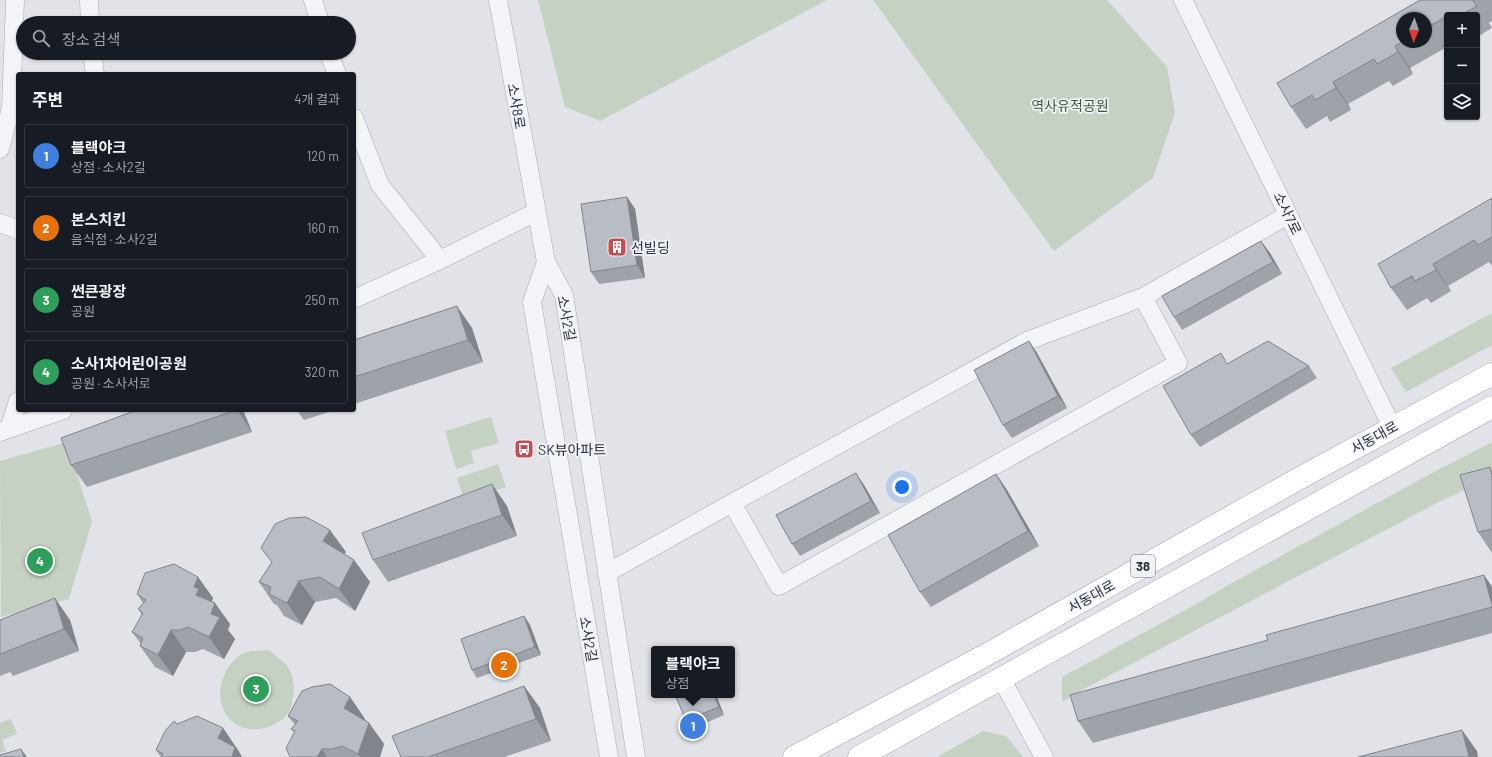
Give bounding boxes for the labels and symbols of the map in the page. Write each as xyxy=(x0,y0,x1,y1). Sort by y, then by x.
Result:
north arrow xyxy=(1396,12,1432,48)
street label: 소사8로 xyxy=(505,82,529,130)
park label: 역사유적공원 xyxy=(1031,97,1109,114)
street label: 소사7로 xyxy=(1270,189,1306,237)
building icon: 선빌딩 xyxy=(606,236,628,258)
place label: 선빌딩 xyxy=(631,239,670,256)
street label: 소사2길 xyxy=(554,294,580,342)
street label: 서동대로 xyxy=(1347,417,1401,457)
bus stop icon: SK뷰아파트 xyxy=(513,438,535,460)
place label: SK뷰아파트 xyxy=(538,441,606,458)
your location xyxy=(892,477,912,497)
pin: 4 xyxy=(27,546,53,576)
road number: 38 xyxy=(1131,555,1155,577)
street label: 서동대로 xyxy=(1064,576,1118,616)
street label: 소사2길 xyxy=(577,615,601,663)
pin: 2 xyxy=(491,650,517,680)
pin: 3 xyxy=(243,674,269,704)
pin: 1 xyxy=(680,711,706,741)

